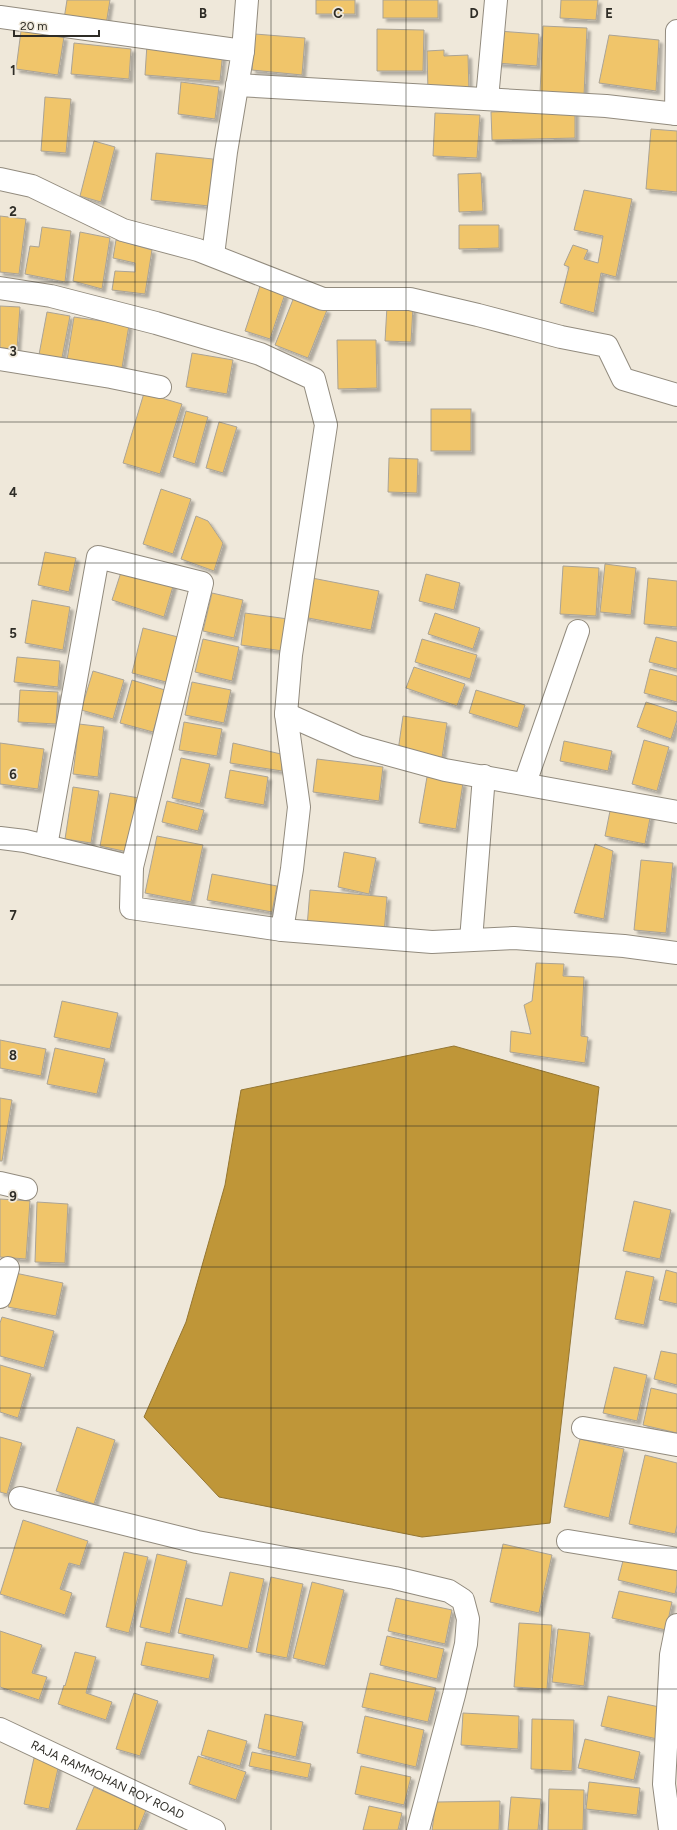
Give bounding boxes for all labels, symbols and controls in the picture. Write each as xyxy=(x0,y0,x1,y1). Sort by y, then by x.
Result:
text: B xyxy=(199,6,207,21)
text: C xyxy=(333,6,343,21)
text: D xyxy=(469,6,479,21)
text: E xyxy=(605,6,613,21)
scale bar xyxy=(14,12,99,38)
text: 20 m xyxy=(20,19,48,33)
text: 1 xyxy=(10,63,16,78)
text: 2 xyxy=(9,204,17,219)
text: 3 xyxy=(9,344,17,359)
text: 4 xyxy=(9,485,17,500)
text: 5 xyxy=(9,626,17,641)
text: 6 xyxy=(9,767,17,782)
text: 7 xyxy=(9,908,17,923)
text: 8 xyxy=(9,1048,17,1063)
text: 9 xyxy=(9,1189,17,1204)
street label: RAJA RAMMOHAN ROY ROAD xyxy=(29,1738,186,1822)

